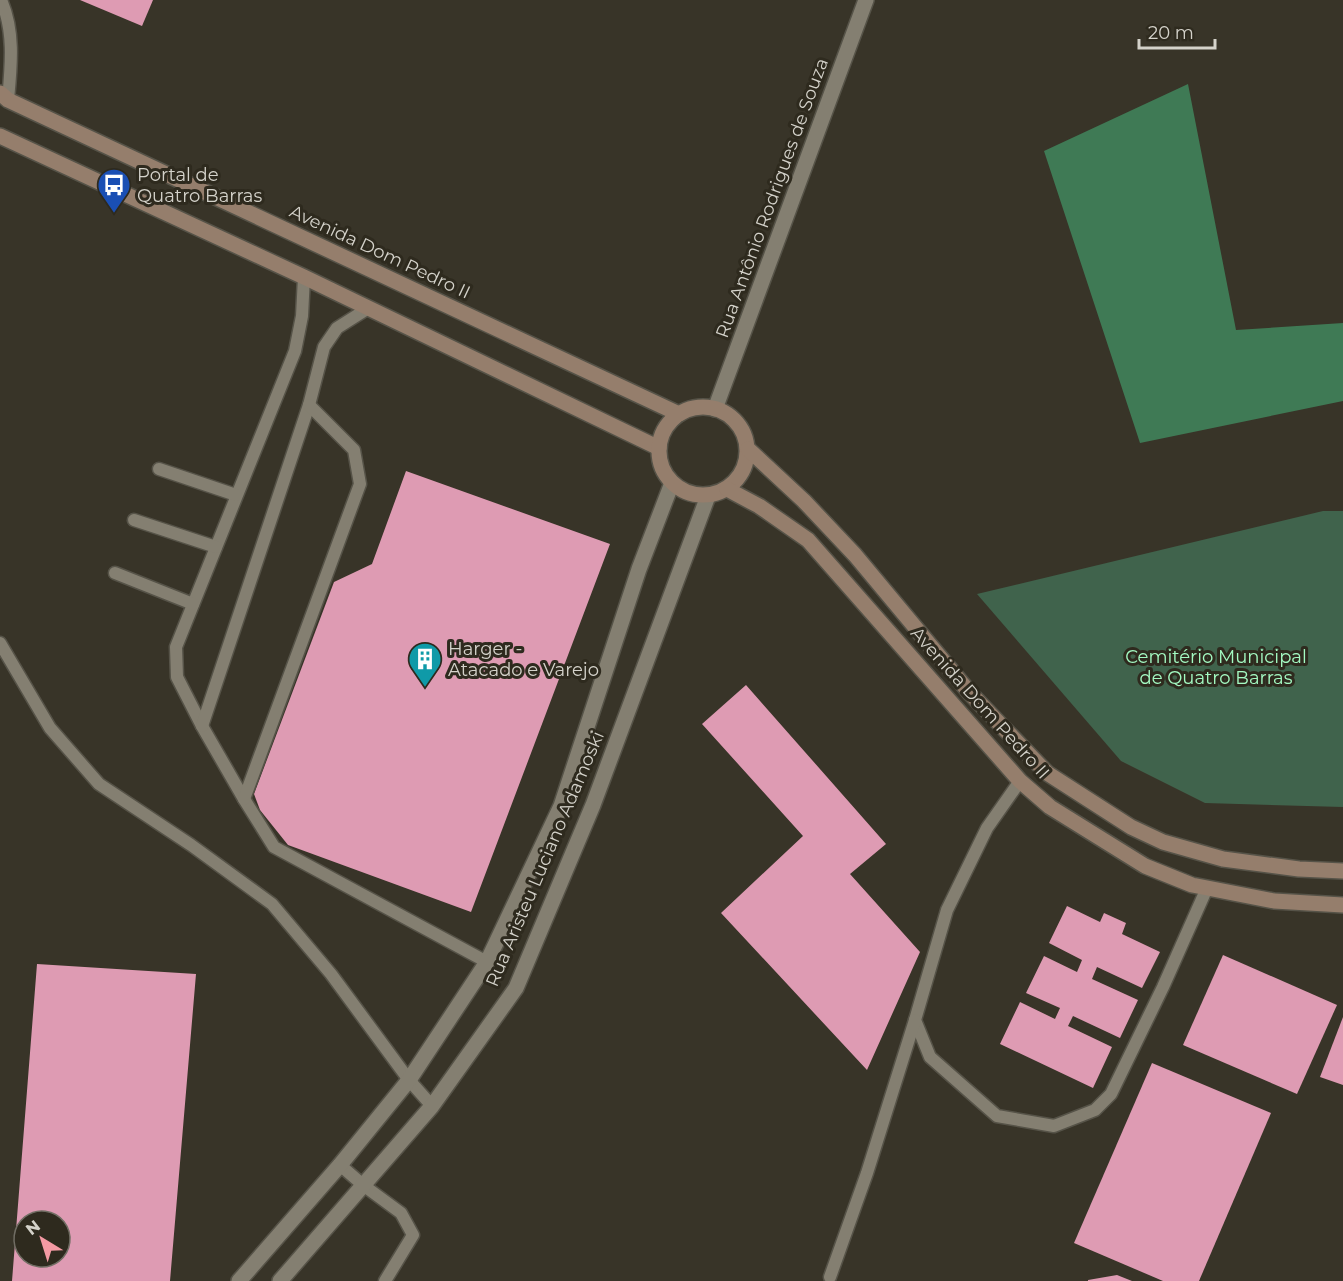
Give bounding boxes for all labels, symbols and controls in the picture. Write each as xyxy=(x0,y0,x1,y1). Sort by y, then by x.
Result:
scale bar xyxy=(1139,12,1216,50)
text: 20 m xyxy=(1148,22,1194,44)
street label: Rua Antônio Rodrigues de Souza xyxy=(711,55,833,341)
place label: Portal de Quatro Barras xyxy=(137,164,262,207)
bus stop icon: Portal de Quatro Barras xyxy=(96,167,132,214)
street label: Avenida Dom Pedro II xyxy=(286,200,474,304)
street label: Avenida Dom Pedro II xyxy=(906,622,1054,784)
place label: Harger - Atacado e Varejo xyxy=(448,638,599,681)
building icon: Harger - Atacado e Varejo xyxy=(407,641,443,688)
park label: Cemitério Municipal de Quatro Barras xyxy=(1125,646,1307,689)
street label: Rua Aristeu Luciano Adamoski xyxy=(481,728,609,990)
north arrow xyxy=(12,1209,72,1269)
text: N xyxy=(22,1216,44,1239)

